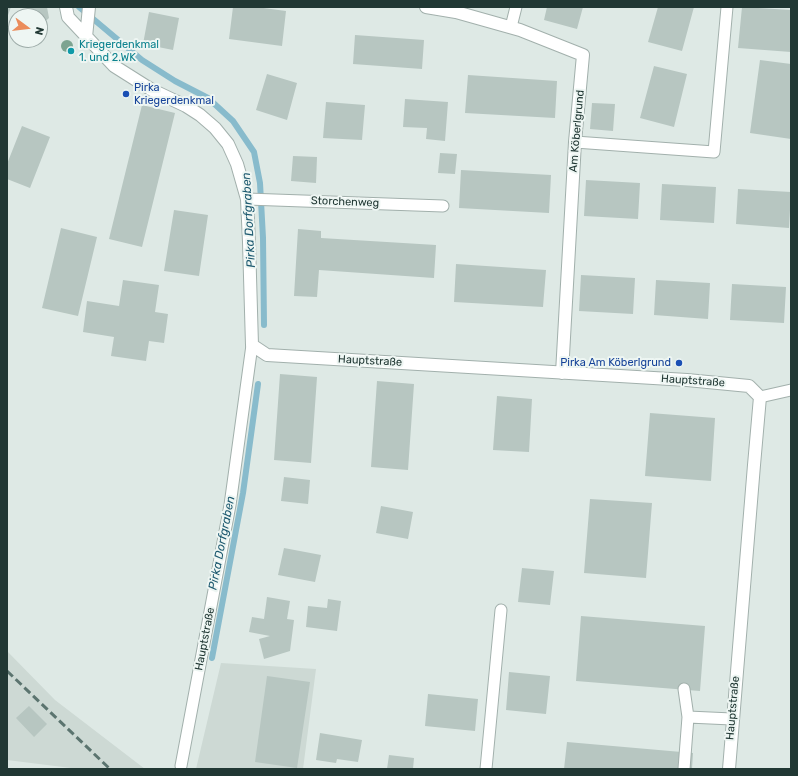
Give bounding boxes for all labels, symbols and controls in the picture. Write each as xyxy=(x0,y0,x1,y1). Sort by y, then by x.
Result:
north arrow xyxy=(8,8,48,48)
text: N xyxy=(32,25,46,36)
place label: Kriegerdenkmal 1. und 2.WK xyxy=(79,38,159,64)
marker: Kriegerdenkmal 1. und 2.WK xyxy=(66,46,76,56)
place label: Pirka Kriegerdenkmal xyxy=(134,81,214,107)
marker: Pirka Kriegerdenkmal xyxy=(121,89,131,99)
street label: Am Köberlgrund xyxy=(567,89,587,173)
water label: Pirka Dorfgraben xyxy=(239,172,259,268)
street label: Storchenweg xyxy=(311,194,379,210)
street label: Hauptstraße xyxy=(338,353,402,369)
place label: Pirka Am Köberlgrund xyxy=(560,356,671,370)
marker: Pirka Am Köberlgrund xyxy=(674,358,684,368)
street label: Hauptstraße xyxy=(661,372,725,390)
water label: Pirka Dorfgraben xyxy=(206,495,238,591)
street label: Hauptstraße xyxy=(192,606,218,672)
street label: Hauptstraße xyxy=(724,676,742,740)

